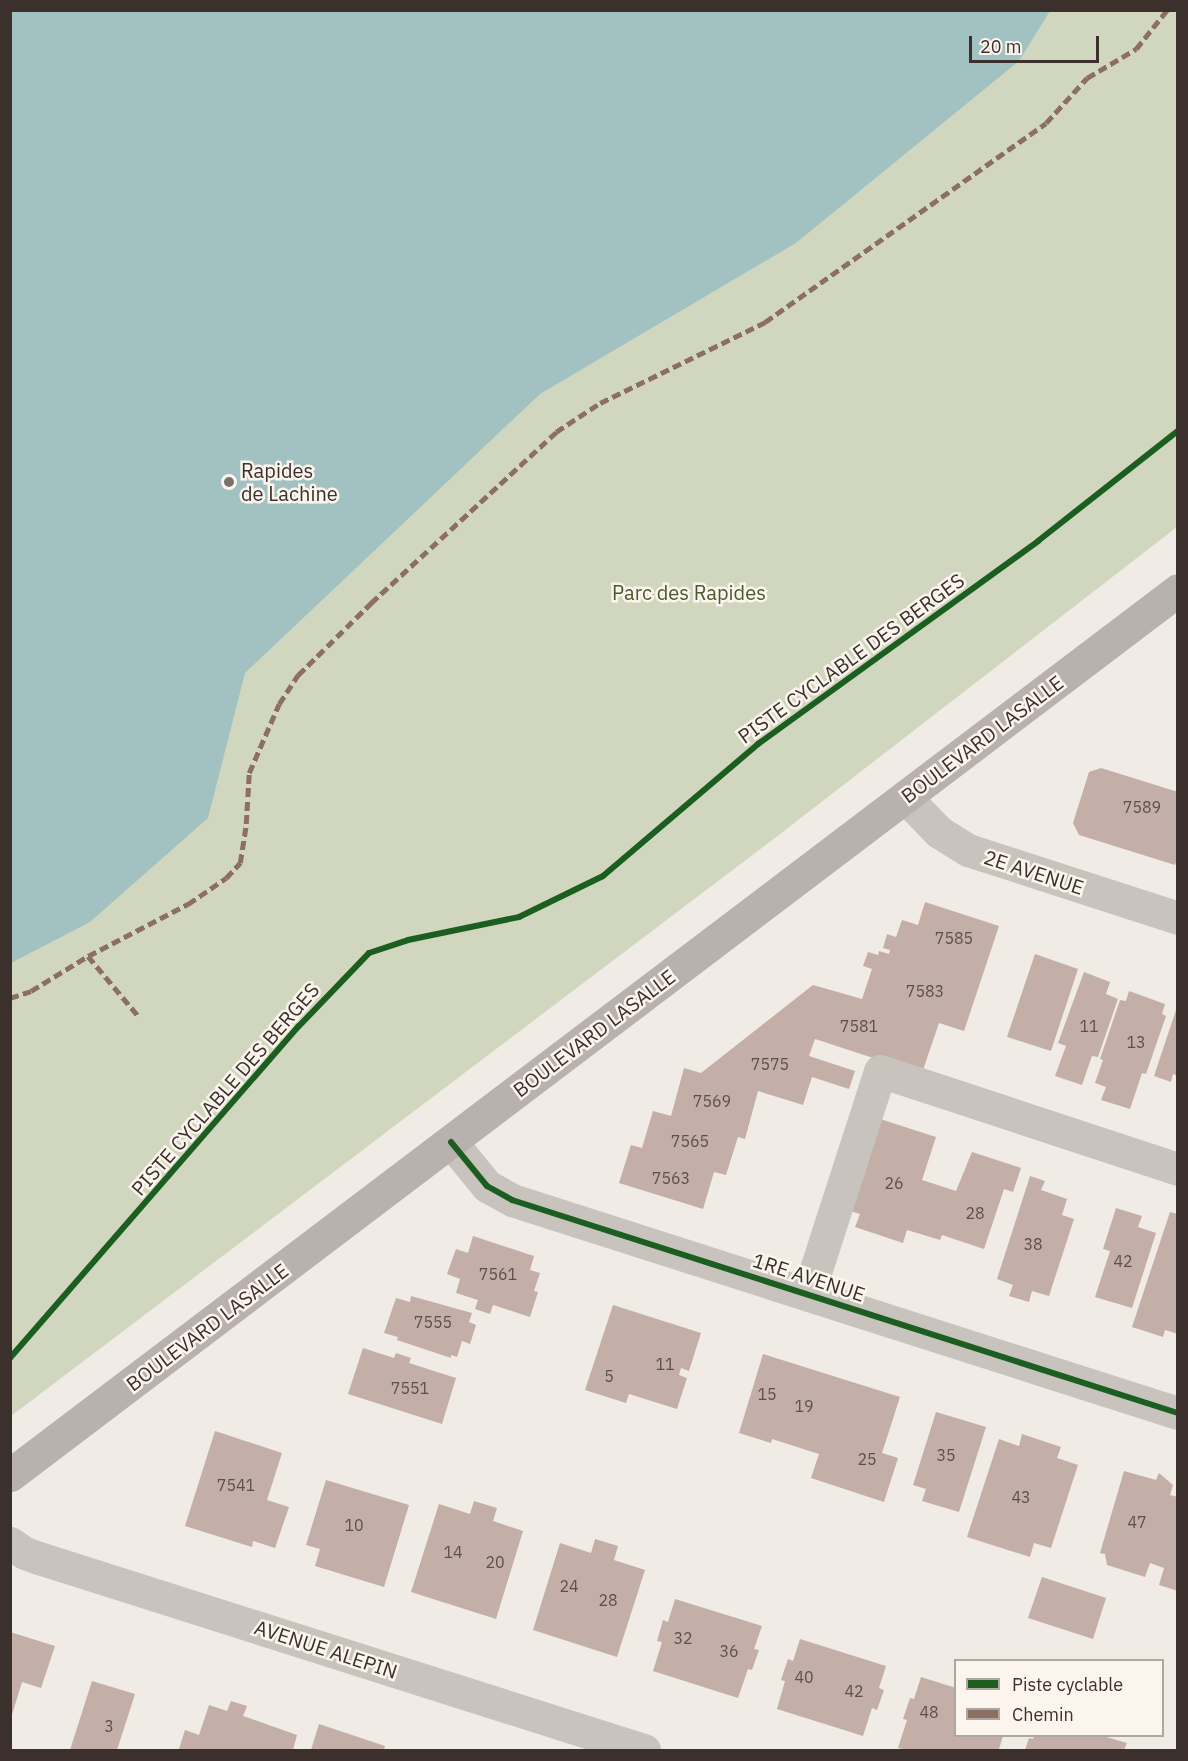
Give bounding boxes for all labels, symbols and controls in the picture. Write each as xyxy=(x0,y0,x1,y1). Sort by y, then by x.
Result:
scale bar xyxy=(972,24,1102,62)
text: 20 m xyxy=(980,35,1022,58)
place label: Rapides de Lachine xyxy=(241,458,338,505)
marker: Rapides de Lachine xyxy=(222,475,236,489)
street label: PISTE CYCLABLE DES BERGES xyxy=(733,568,969,748)
park label: Parc des Rapides xyxy=(612,580,766,604)
street label: BOULEVARD LASALLE xyxy=(896,670,1068,808)
house number: 7589 xyxy=(1123,797,1161,817)
street label: 2E AVENUE xyxy=(981,845,1087,899)
house number: 7585 xyxy=(935,928,973,948)
street label: BOULEVARD LASALLE xyxy=(508,964,680,1102)
street label: PISTE CYCLABLE DES BERGES xyxy=(126,978,324,1200)
house number: 7583 xyxy=(906,981,944,1001)
house number: 7581 xyxy=(840,1016,878,1036)
house number: 11 xyxy=(1079,1016,1099,1036)
house number: 13 xyxy=(1126,1032,1146,1052)
house number: 7575 xyxy=(751,1054,789,1074)
house number: 7569 xyxy=(693,1091,731,1111)
house number: 7565 xyxy=(671,1131,709,1151)
house number: 7563 xyxy=(652,1168,690,1188)
house number: 26 xyxy=(884,1173,904,1193)
house number: 28 xyxy=(965,1203,985,1223)
house number: 38 xyxy=(1023,1234,1043,1254)
street label: 1RE AVENUE xyxy=(750,1248,868,1306)
house number: 42 xyxy=(1113,1251,1133,1271)
street label: BOULEVARD LASALLE xyxy=(121,1258,293,1396)
house number: 7561 xyxy=(479,1264,517,1284)
house number: 7555 xyxy=(414,1312,452,1332)
house number: 11 xyxy=(655,1354,675,1374)
house number: 5 xyxy=(604,1366,614,1386)
house number: 7551 xyxy=(391,1378,429,1398)
house number: 15 xyxy=(757,1384,777,1404)
house number: 19 xyxy=(794,1396,814,1416)
house number: 35 xyxy=(936,1445,956,1465)
house number: 25 xyxy=(857,1449,877,1469)
house number: 7541 xyxy=(217,1475,255,1495)
house number: 43 xyxy=(1011,1487,1031,1507)
house number: 47 xyxy=(1127,1512,1147,1532)
house number: 10 xyxy=(344,1515,364,1535)
house number: 14 xyxy=(443,1542,463,1562)
house number: 20 xyxy=(485,1552,505,1572)
house number: 24 xyxy=(559,1576,579,1596)
house number: 28 xyxy=(598,1590,618,1610)
street label: AVENUE ALEPIN xyxy=(252,1615,400,1683)
house number: 32 xyxy=(673,1628,693,1648)
house number: 36 xyxy=(719,1641,739,1661)
legend xyxy=(954,1659,1164,1737)
house number: 40 xyxy=(794,1667,814,1687)
text: Piste cyclable xyxy=(1012,1673,1123,1696)
house number: 42 xyxy=(844,1681,864,1701)
house number: 48 xyxy=(919,1702,939,1722)
text: Chemin xyxy=(1012,1703,1074,1726)
house number: 3 xyxy=(104,1716,114,1736)

